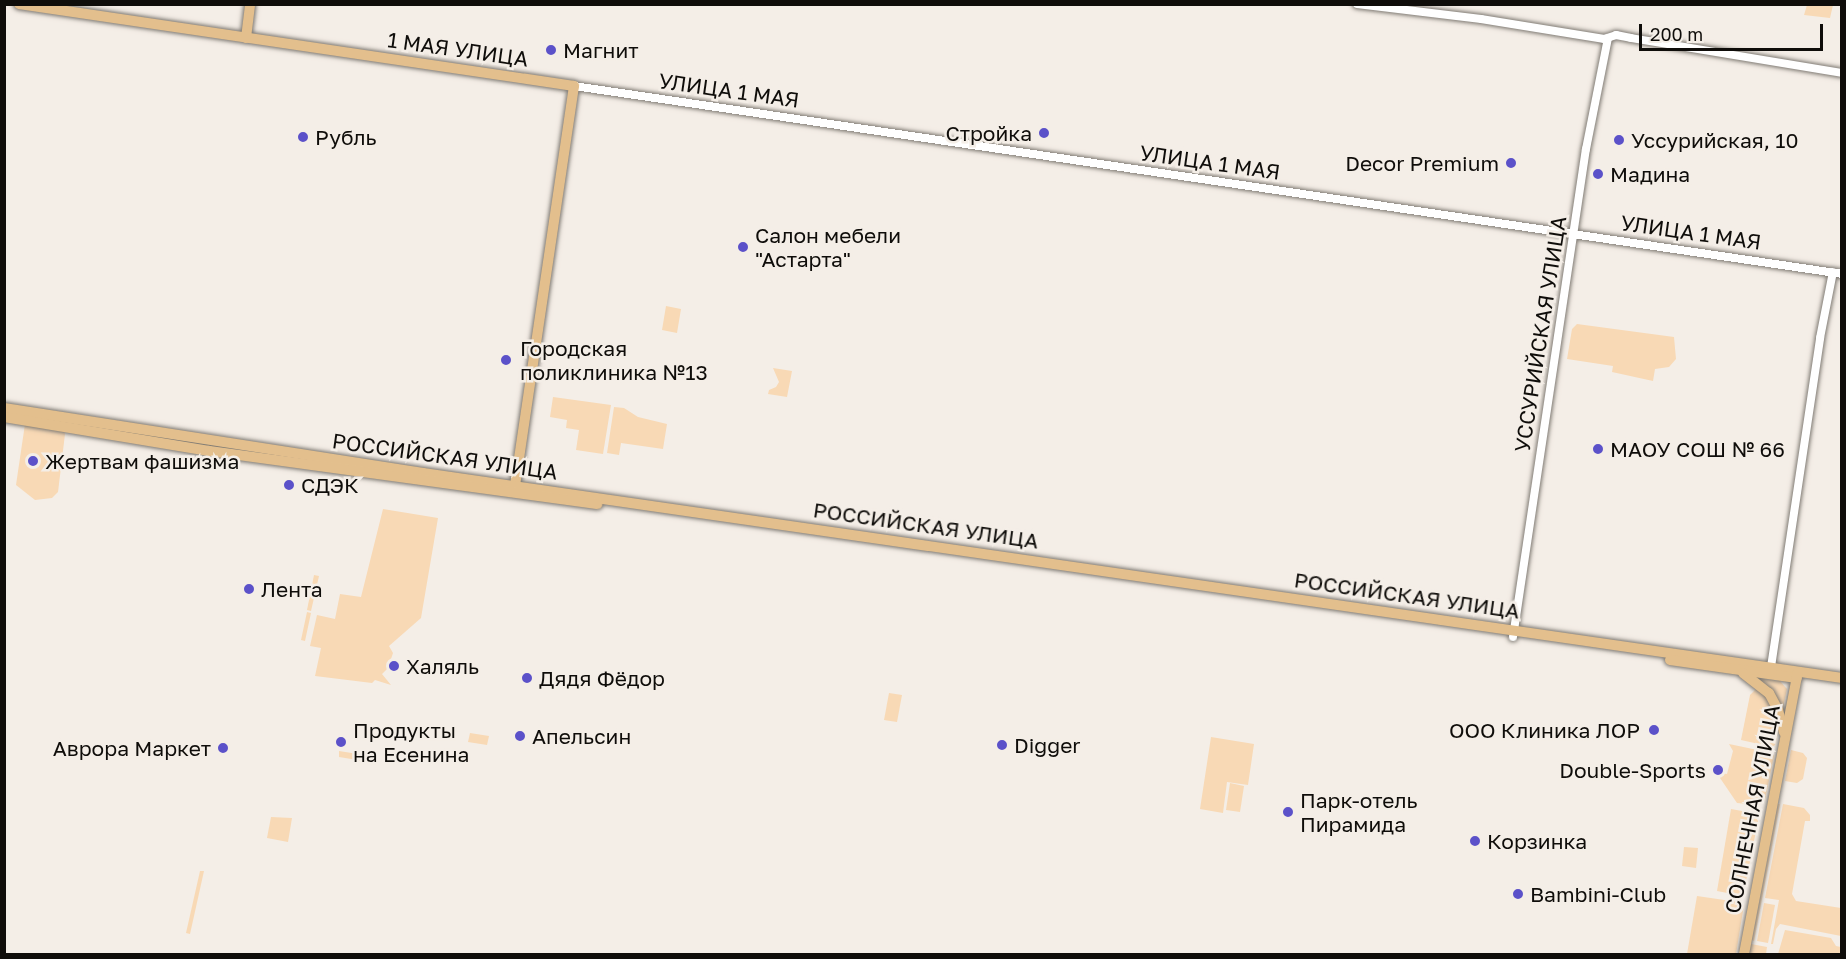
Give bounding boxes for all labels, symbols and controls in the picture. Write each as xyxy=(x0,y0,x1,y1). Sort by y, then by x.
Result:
scale bar xyxy=(1642,12,1826,50)
text: 200 m xyxy=(1650,23,1703,45)
street label: 1 МАЯ УЛИЦА xyxy=(386,27,530,71)
place label: Магнит xyxy=(563,37,638,63)
marker: Магнит xyxy=(544,43,558,57)
street label: УЛИЦА 1 МАЯ xyxy=(657,68,801,112)
place label: Стройка xyxy=(945,120,1032,146)
place label: Рубль xyxy=(315,124,377,150)
marker: Стройка xyxy=(1037,126,1051,140)
place label: Уссурийская, 10 xyxy=(1631,127,1798,153)
marker: Рубль xyxy=(296,130,310,144)
marker: Уссурийская, 10 xyxy=(1612,133,1626,147)
street label: УЛИЦА 1 МАЯ xyxy=(1138,140,1282,184)
place label: Decor Premium xyxy=(1345,150,1499,176)
marker: Decor Premium xyxy=(1504,156,1518,170)
place label: Мадина xyxy=(1610,161,1690,187)
marker: Мадина xyxy=(1591,167,1605,181)
street label: УЛИЦА 1 МАЯ xyxy=(1619,210,1763,254)
street label: УССУРИЙСКАЯ УЛИЦА xyxy=(1509,214,1571,454)
place label: Салон мебели "Астарта" xyxy=(755,222,901,272)
marker: Салон мебели "Астарта" xyxy=(736,240,750,254)
place label: Городская поликлиника №13 xyxy=(520,335,708,385)
marker: Городская поликлиника №13 xyxy=(497,351,515,369)
street label: РОССИЙСКАЯ УЛИЦА xyxy=(331,428,559,484)
place label: МАОУ СОШ № 66 xyxy=(1610,436,1785,462)
marker: МАОУ СОШ № 66 xyxy=(1591,442,1605,456)
place label: Жертвам фашизма xyxy=(45,448,239,474)
marker: Жертвам фашизма xyxy=(26,454,40,468)
place label: СДЭК xyxy=(301,472,359,498)
marker: СДЭК xyxy=(282,478,296,492)
street label: РОССИЙСКАЯ УЛИЦА xyxy=(812,497,1040,553)
street label: РОССИЙСКАЯ УЛИЦА xyxy=(1293,567,1521,623)
place label: Лента xyxy=(261,576,323,602)
marker: Лента xyxy=(242,582,256,596)
place label: Халяль xyxy=(406,653,479,679)
marker: Халяль xyxy=(387,659,401,673)
place label: Дядя Фёдор xyxy=(539,665,665,691)
marker: Дядя Фёдор xyxy=(520,671,534,685)
street label: СОЛНЕЧНАЯ УЛИЦА xyxy=(1719,703,1785,915)
place label: Продукты на Есенина xyxy=(353,717,469,767)
place label: ООО Клиника ЛОР xyxy=(1449,717,1640,743)
marker: ООО Клиника ЛОР xyxy=(1645,721,1663,739)
place label: Апельсин xyxy=(532,723,631,749)
marker: Апельсин xyxy=(513,729,527,743)
place label: Digger xyxy=(1014,732,1081,758)
place label: Аврора Маркет xyxy=(53,735,211,761)
marker: Продукты на Есенина xyxy=(334,735,348,749)
marker: Digger xyxy=(995,738,1009,752)
marker: Аврора Маркет xyxy=(216,741,230,755)
place label: Double-Sports xyxy=(1559,757,1706,783)
marker: Double-Sports xyxy=(1711,763,1725,777)
place label: Парк-отель Пирамида xyxy=(1300,787,1417,837)
marker: Парк-отель Пирамида xyxy=(1281,805,1295,819)
place label: Корзинка xyxy=(1487,828,1587,854)
marker: Корзинка xyxy=(1468,834,1482,848)
place label: Bambini-Club xyxy=(1530,881,1666,907)
marker: Bambini-Club xyxy=(1511,887,1525,901)

